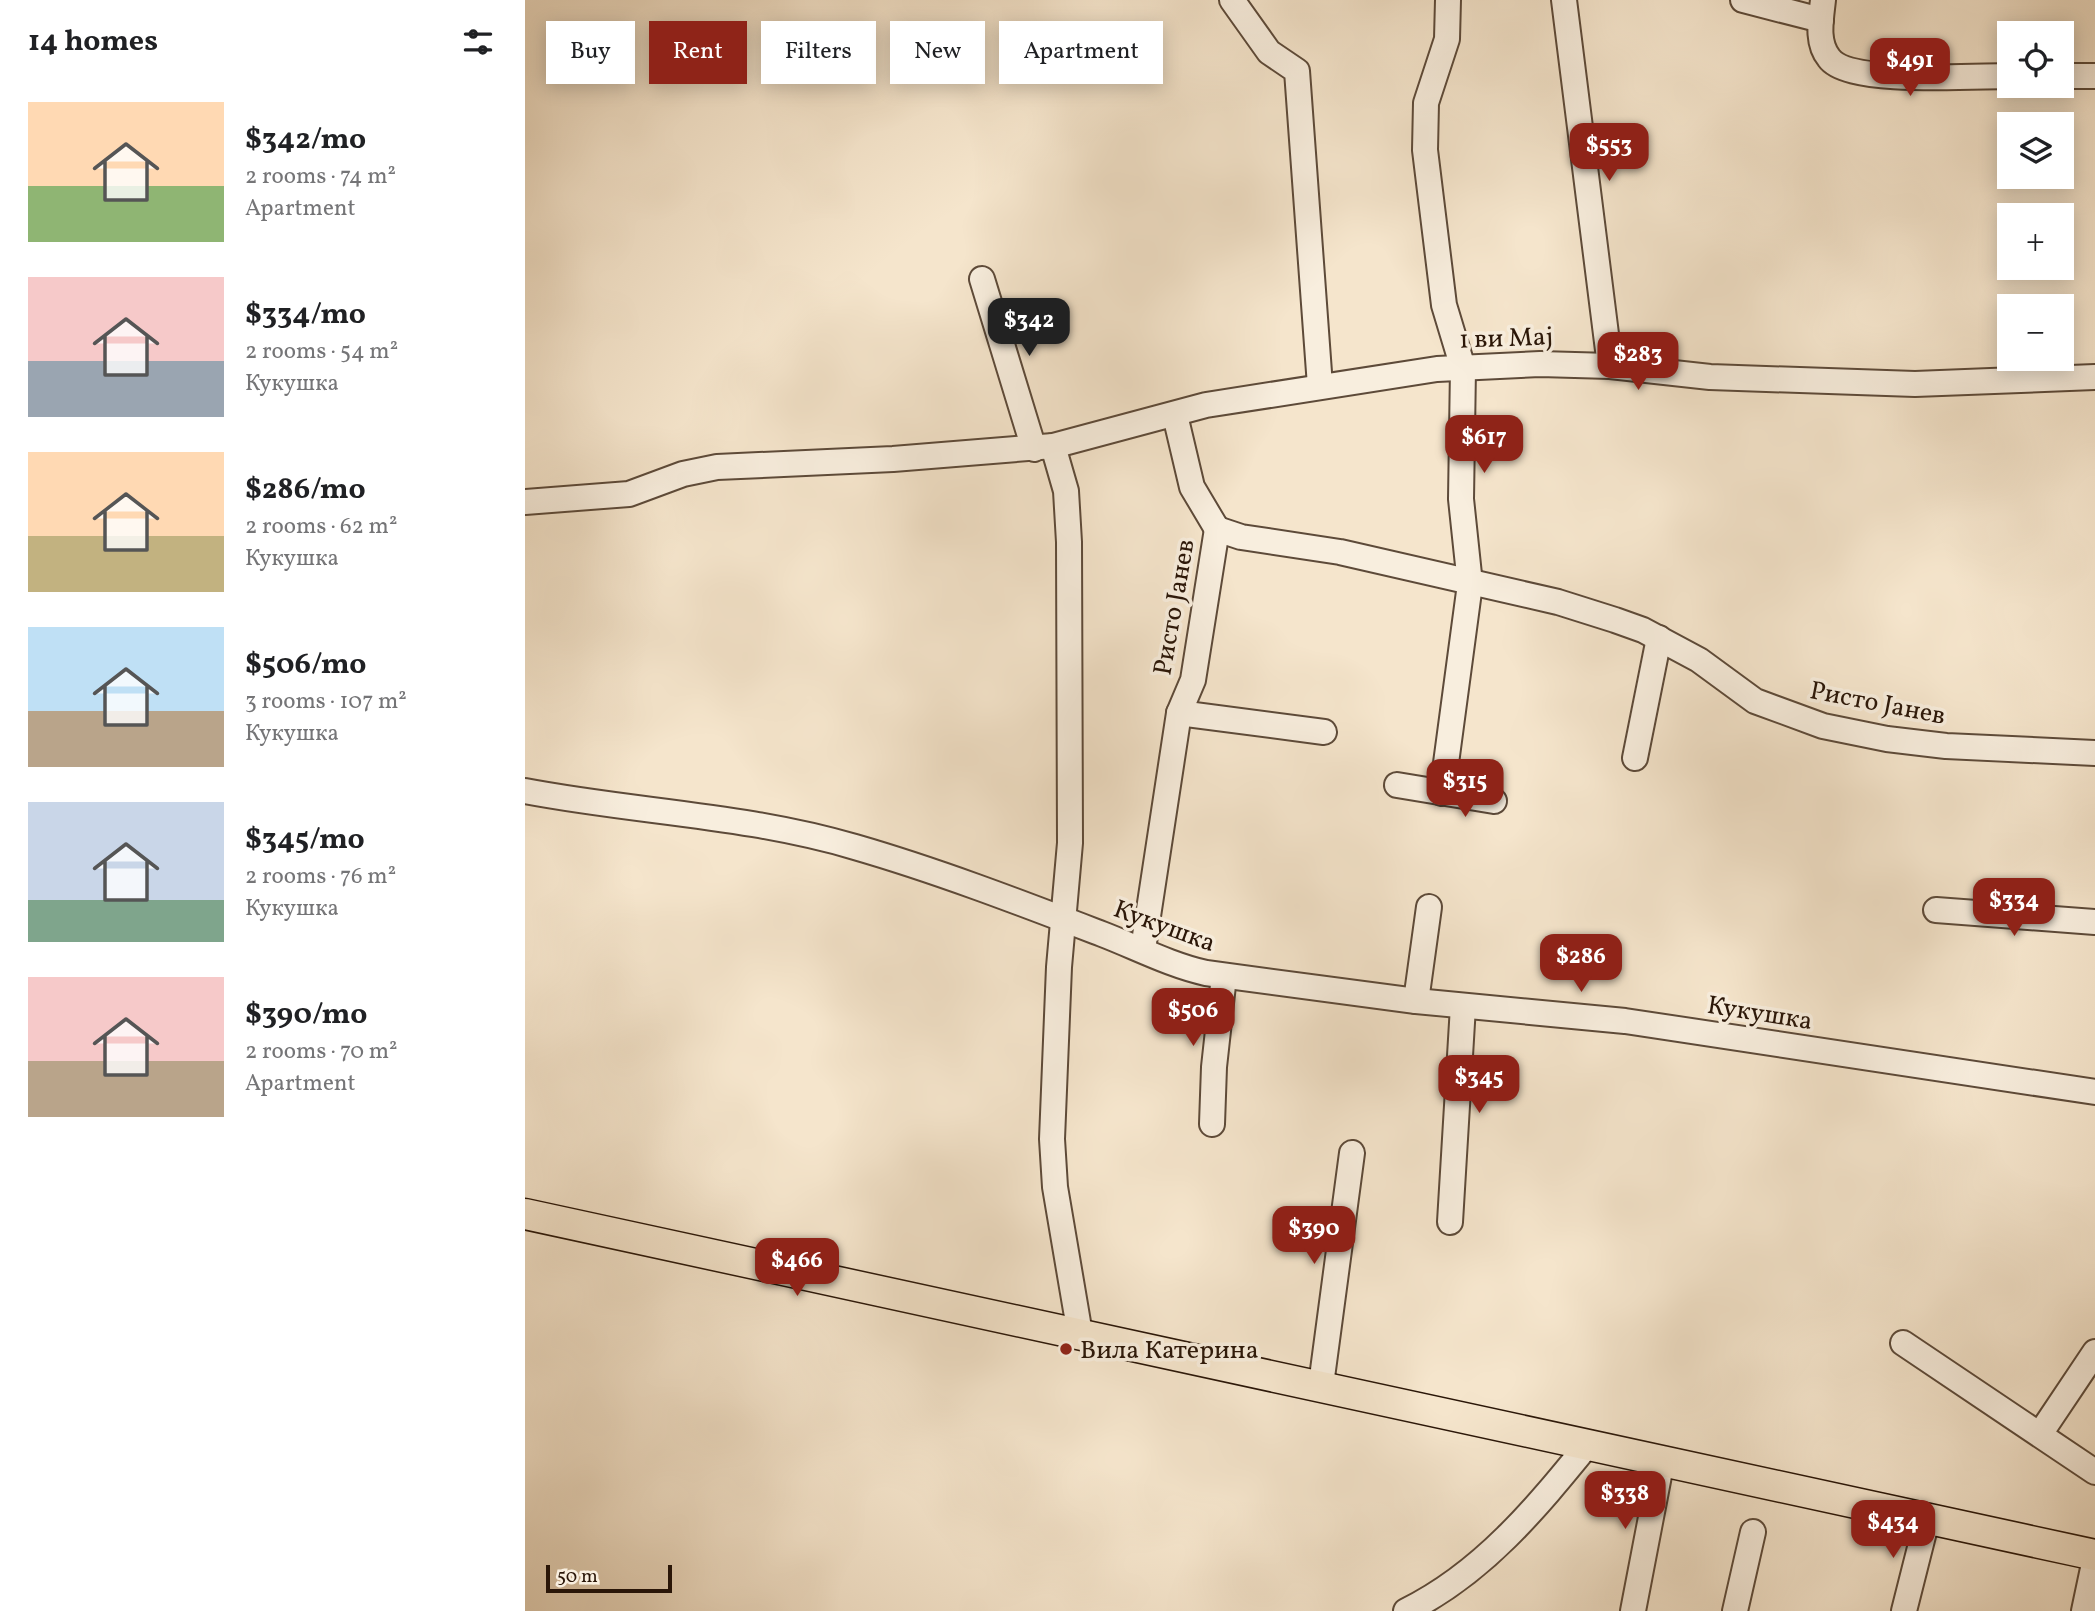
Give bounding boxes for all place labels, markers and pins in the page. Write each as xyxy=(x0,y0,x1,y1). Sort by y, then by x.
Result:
pin: $491 xyxy=(1869,38,1951,98)
pin: $553 xyxy=(1568,124,1650,183)
pin: $342 xyxy=(988,298,1070,358)
pin: $283 xyxy=(1597,332,1679,392)
pin: $617 xyxy=(1443,416,1525,475)
pin: $315 xyxy=(1424,760,1506,819)
pin: $334 xyxy=(1973,878,2055,938)
pin: $286 xyxy=(1540,934,1622,994)
pin: $506 xyxy=(1152,988,1234,1048)
pin: $345 xyxy=(1438,1056,1520,1115)
pin: $390 xyxy=(1273,1206,1355,1266)
pin: $466 xyxy=(756,1238,838,1298)
place label: Вила Катерина xyxy=(1080,1333,1259,1369)
marker: Вила Катерина xyxy=(1058,1341,1074,1357)
pin: $338 xyxy=(1584,1472,1666,1531)
pin: $434 xyxy=(1852,1500,1934,1560)

